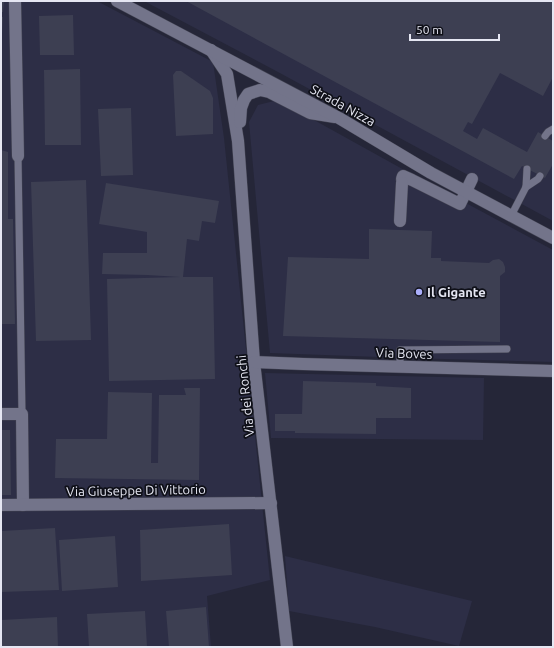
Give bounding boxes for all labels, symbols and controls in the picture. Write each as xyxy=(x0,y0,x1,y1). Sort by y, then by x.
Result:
scale bar xyxy=(410,16,499,42)
text: 50 m xyxy=(416,23,443,36)
street label: Strada Nizza xyxy=(308,81,378,129)
place label: Il Gigante xyxy=(427,285,486,299)
marker: Il Gigante xyxy=(414,287,424,297)
street label: Via Boves xyxy=(376,345,433,361)
street label: Via dei Ronchi xyxy=(234,354,256,438)
street label: Via Giuseppe Di Vittorio xyxy=(66,482,206,498)

